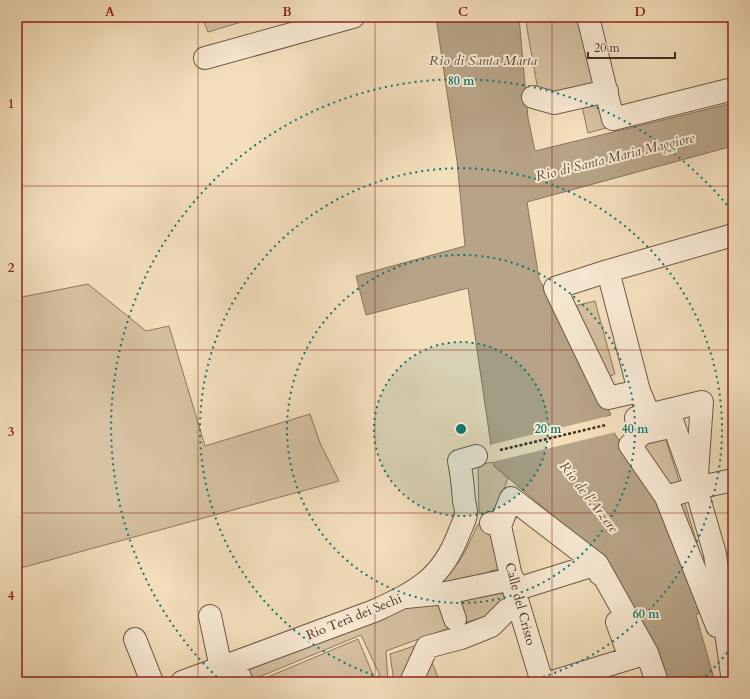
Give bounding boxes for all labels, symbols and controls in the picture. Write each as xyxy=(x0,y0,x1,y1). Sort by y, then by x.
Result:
text: A xyxy=(105,3,115,21)
text: B xyxy=(282,3,292,21)
text: C xyxy=(458,3,468,21)
text: D xyxy=(634,3,646,21)
scale bar xyxy=(588,34,675,60)
text: 20 m xyxy=(594,40,621,56)
water label: Rio di Santa Marta xyxy=(429,51,537,70)
text: 80 m xyxy=(448,73,475,89)
text: 1 xyxy=(8,95,14,113)
water label: Rio di Santa Maria Maggiore xyxy=(534,128,697,186)
text: 2 xyxy=(8,259,15,277)
text: 20 m xyxy=(535,421,562,437)
text: 40 m xyxy=(622,421,649,437)
centre of rings xyxy=(454,422,468,436)
text: 3 xyxy=(8,423,15,441)
water label: Rio de l'Arzere xyxy=(555,457,623,537)
street label: Calle del Cristo xyxy=(500,561,540,647)
text: 4 xyxy=(8,587,15,605)
street label: Rio Terà dei Sechi xyxy=(304,590,405,644)
text: 60 m xyxy=(633,606,660,622)

